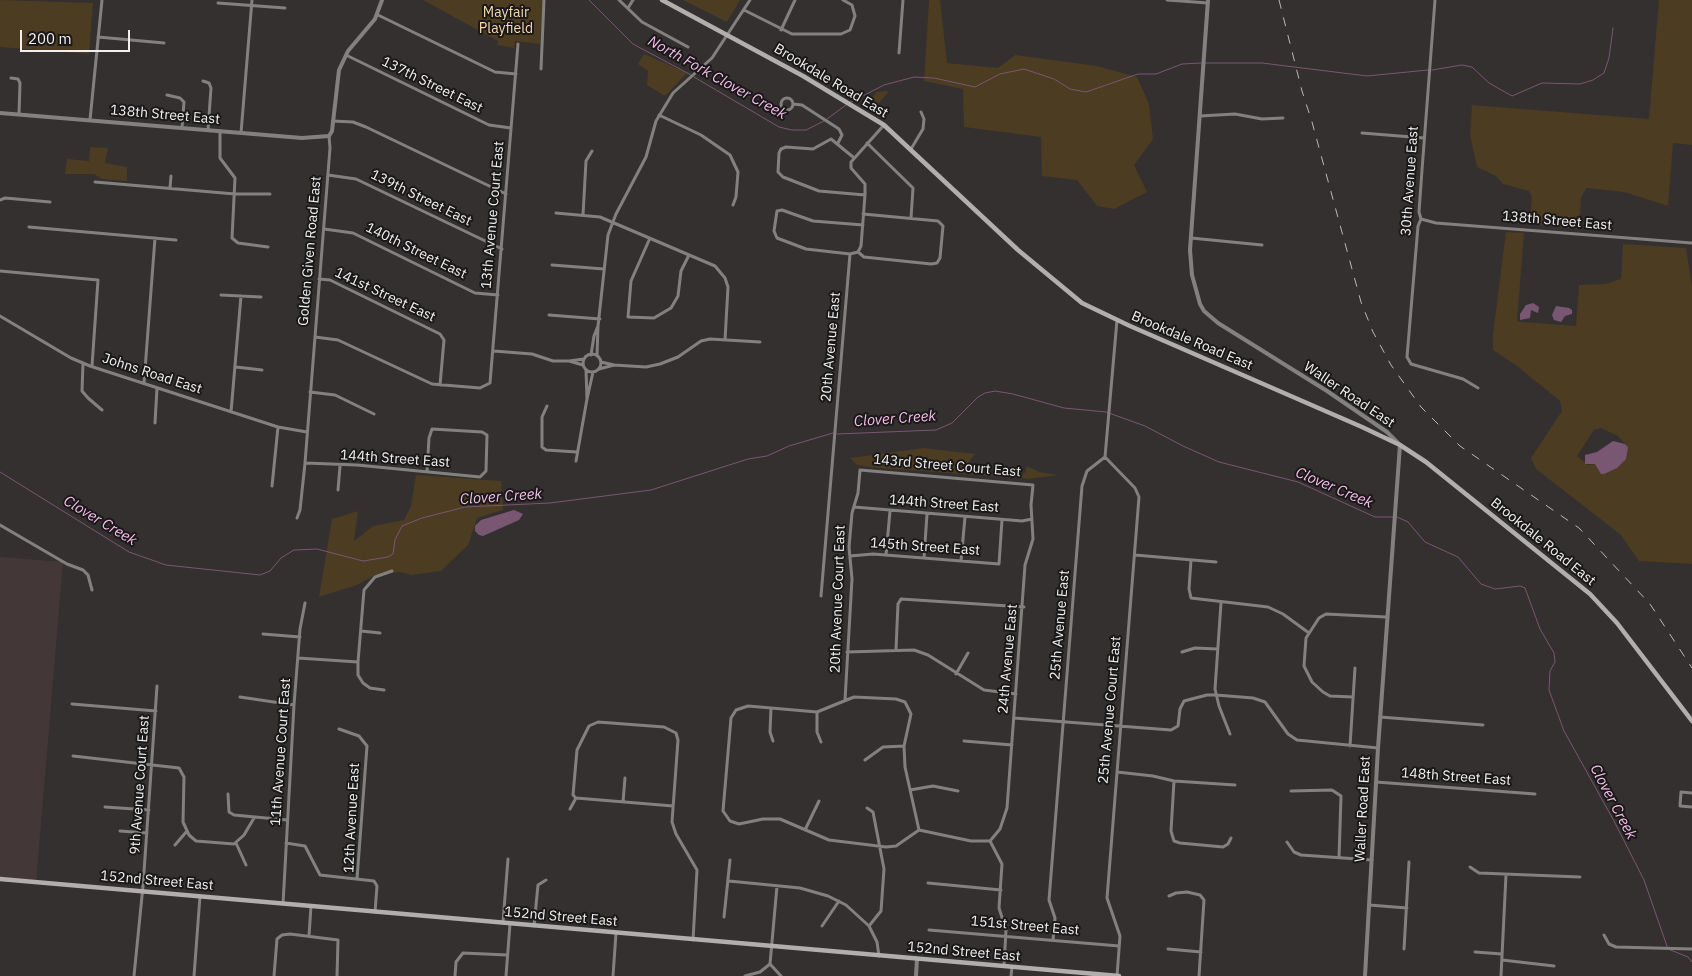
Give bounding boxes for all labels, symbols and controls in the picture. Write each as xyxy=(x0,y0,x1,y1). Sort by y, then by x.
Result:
park label: Mayfair Playfield xyxy=(479,5,533,38)
scale bar xyxy=(22,20,132,52)
text: 200 m xyxy=(28,29,72,48)
water label: North Fork Clover Creek xyxy=(645,32,789,124)
street label: Brookdale Road East xyxy=(771,40,891,122)
street label: 137th Street East xyxy=(379,53,485,117)
street label: 138th Street East xyxy=(109,102,221,128)
street label: 30th Avenue East xyxy=(1398,125,1422,237)
street label: 13th Avenue Court East xyxy=(478,140,508,290)
street label: 139th Street East xyxy=(368,166,474,230)
street label: Golden Given Road East xyxy=(295,175,325,327)
street label: 138th Street East xyxy=(1501,208,1613,234)
street label: 140th Street East xyxy=(363,219,469,283)
street label: 141st Street East xyxy=(332,264,438,326)
street label: 20th Avenue East xyxy=(818,291,844,403)
street label: Brookdale Road East xyxy=(1129,308,1255,374)
street label: Johns Road East xyxy=(100,350,204,398)
street label: Waller Road East xyxy=(1300,358,1398,432)
water label: Clover Creek xyxy=(853,407,937,431)
street label: 144th Street East xyxy=(339,447,451,471)
street label: 143rd Street Court East xyxy=(872,451,1022,481)
water label: Clover Creek xyxy=(1293,464,1375,512)
water label: Clover Creek xyxy=(459,485,543,509)
water label: Clover Creek xyxy=(60,492,140,550)
street label: 144th Street East xyxy=(888,492,1000,516)
street label: Brookdale Road East xyxy=(1487,494,1599,590)
street label: 20th Avenue Court East xyxy=(827,525,849,673)
street label: 145th Street East xyxy=(869,535,981,559)
street label: 25th Avenue East xyxy=(1047,569,1073,681)
street label: 24th Avenue East xyxy=(995,603,1021,715)
street label: 25th Avenue Court East xyxy=(1095,635,1125,785)
street label: 11th Avenue Court East xyxy=(267,677,295,827)
street label: 9th Avenue Court East xyxy=(127,715,153,855)
street label: Waller Road East xyxy=(1352,756,1374,862)
water label: Clover Creek xyxy=(1586,761,1640,843)
street label: 12th Avenue East xyxy=(341,762,363,874)
street label: 148th Street East xyxy=(1400,765,1512,789)
street label: 152nd Street East xyxy=(100,868,214,894)
street label: 152nd Street East xyxy=(504,904,618,930)
street label: 151st Street East xyxy=(970,913,1080,939)
street label: 152nd Street East xyxy=(907,939,1021,965)

